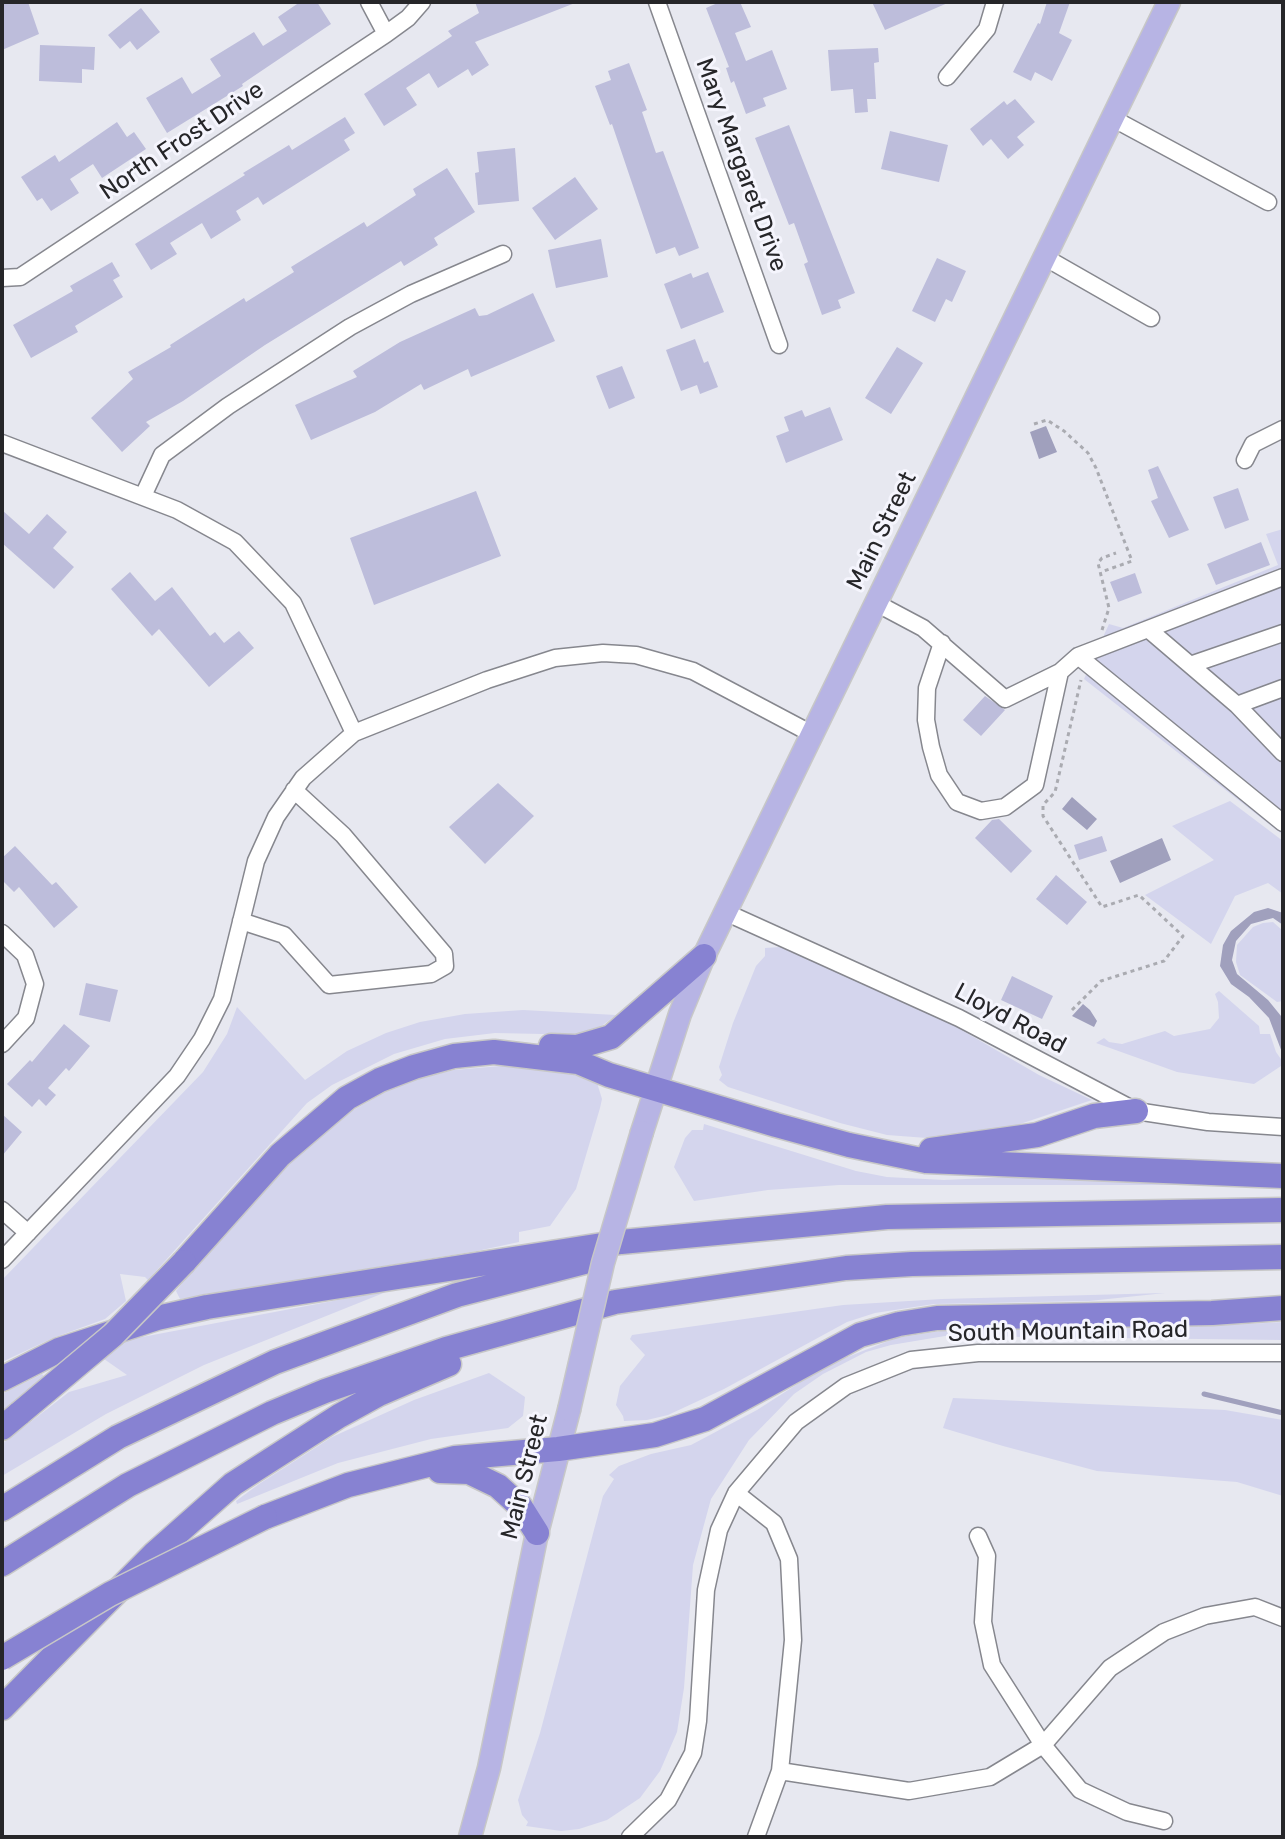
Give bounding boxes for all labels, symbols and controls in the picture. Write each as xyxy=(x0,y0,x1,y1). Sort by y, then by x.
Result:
street label: Mary Margaret Drive xyxy=(689,55,793,275)
street label: North Frost Drive xyxy=(95,76,269,206)
street label: Main Street xyxy=(841,467,923,595)
street label: Lloyd Road xyxy=(949,978,1071,1060)
street label: South Mountain Road xyxy=(948,1316,1188,1348)
street label: Main Street xyxy=(496,1411,554,1543)

